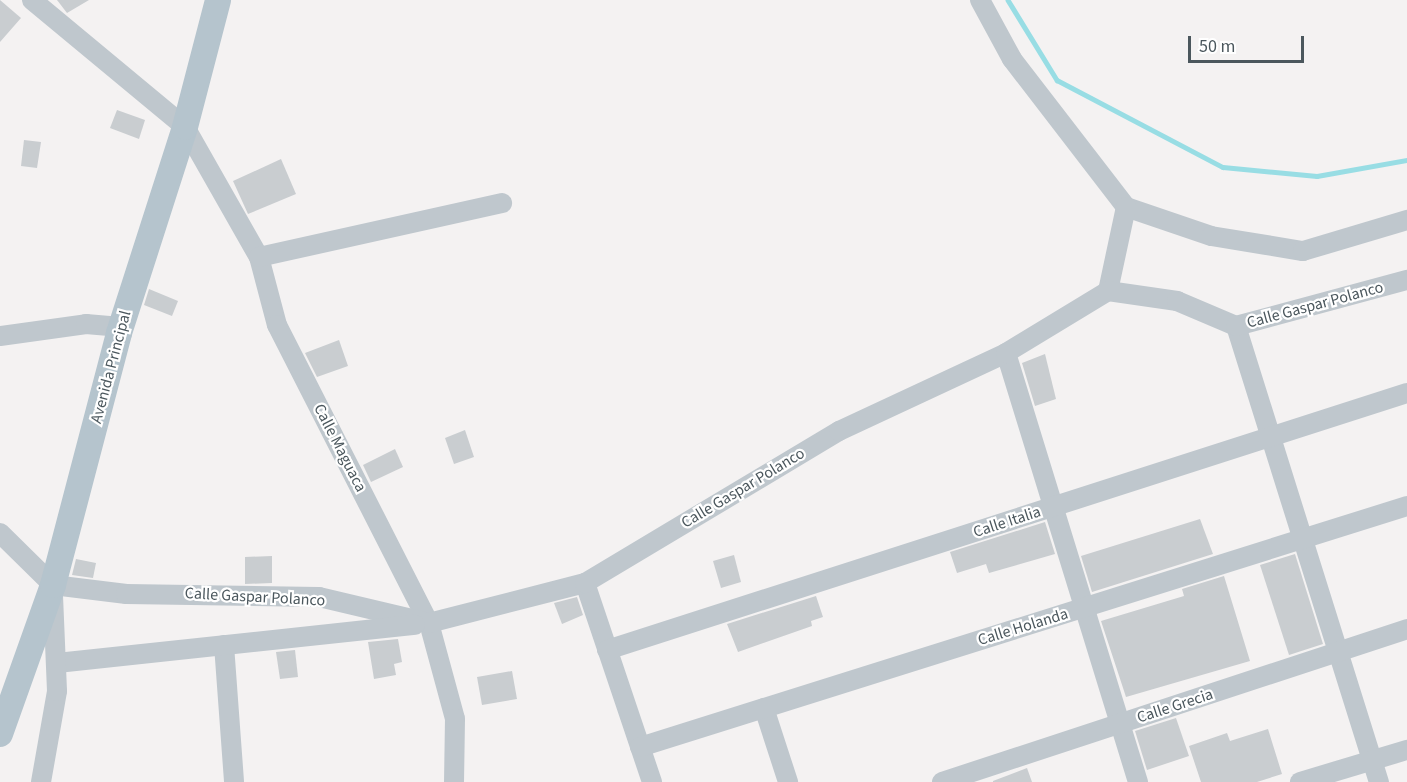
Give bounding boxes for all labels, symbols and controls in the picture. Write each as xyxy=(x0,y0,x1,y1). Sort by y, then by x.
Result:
scale bar xyxy=(1191,24,1306,62)
text: 50 m xyxy=(1199,34,1235,59)
street label: Calle Gaspar Polanco xyxy=(1245,278,1385,332)
street label: Avenida Principal xyxy=(87,308,135,426)
street label: Calle Maguaca xyxy=(310,401,370,495)
street label: Calle Gaspar Polanco xyxy=(678,444,808,532)
street label: Calle Italia xyxy=(971,502,1043,542)
street label: Calle Gaspar Polanco xyxy=(184,584,326,610)
street label: Calle Holanda xyxy=(976,604,1070,650)
street label: Calle Grecia xyxy=(1134,685,1216,727)

